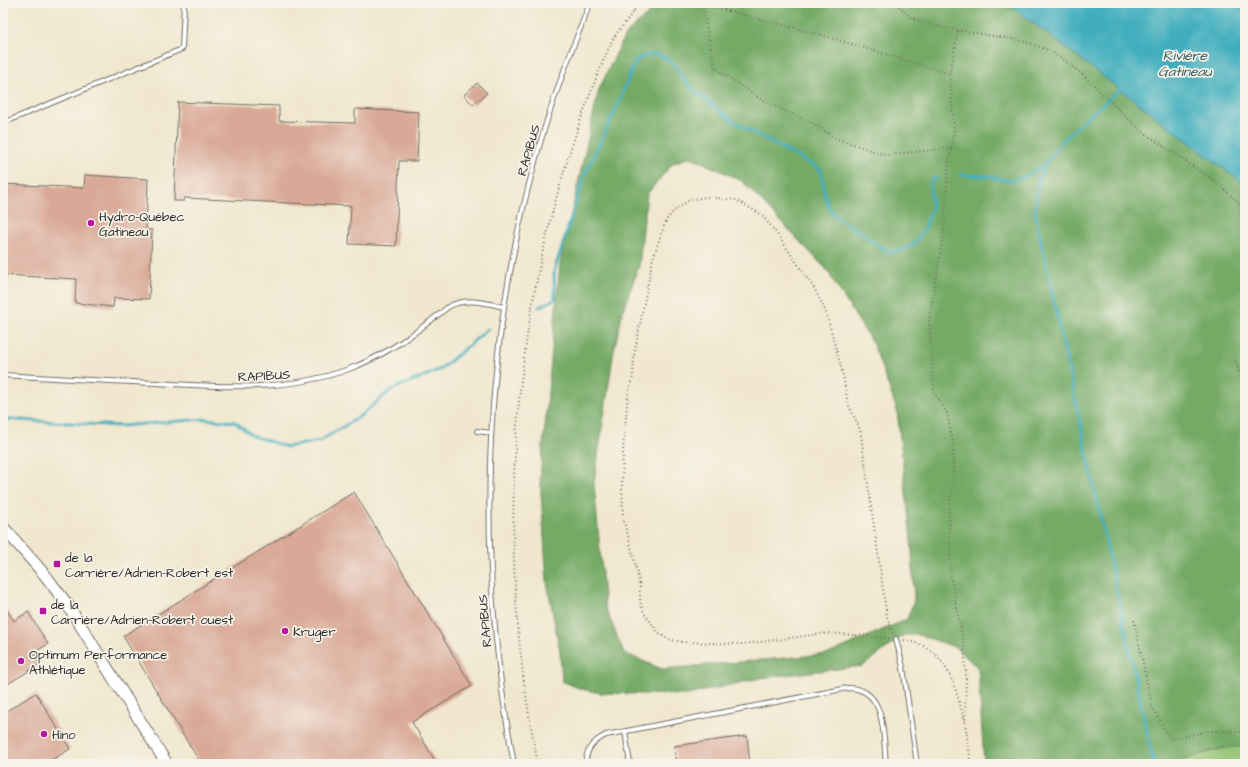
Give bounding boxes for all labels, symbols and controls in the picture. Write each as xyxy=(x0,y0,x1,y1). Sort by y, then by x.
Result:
water label: Rivière Gatineau xyxy=(1158,46,1213,82)
street label: RAPIBUS xyxy=(513,122,545,178)
place label: Hydro-Québec Gatineau xyxy=(99,208,185,241)
marker: Hydro-Québec Gatineau xyxy=(86,218,96,228)
street label: RAPIBUS xyxy=(237,366,291,386)
place label: de la Carrière/Adrien-Robert est xyxy=(65,549,234,582)
marker: de la Carrière/Adrien-Robert est xyxy=(52,559,62,569)
street label: RAPIBUS xyxy=(474,594,496,648)
place label: de la Carrière/Adrien-Robert ouest xyxy=(51,596,234,629)
marker: de la Carrière/Adrien-Robert ouest xyxy=(38,606,48,616)
place label: Kruger xyxy=(293,623,336,642)
marker: Kruger xyxy=(280,626,290,636)
place label: Optimum Performance Athlétique xyxy=(29,646,167,679)
marker: Optimum Performance Athlétique xyxy=(16,656,26,666)
place label: Hino xyxy=(52,726,76,744)
marker: Hino xyxy=(39,729,49,739)

